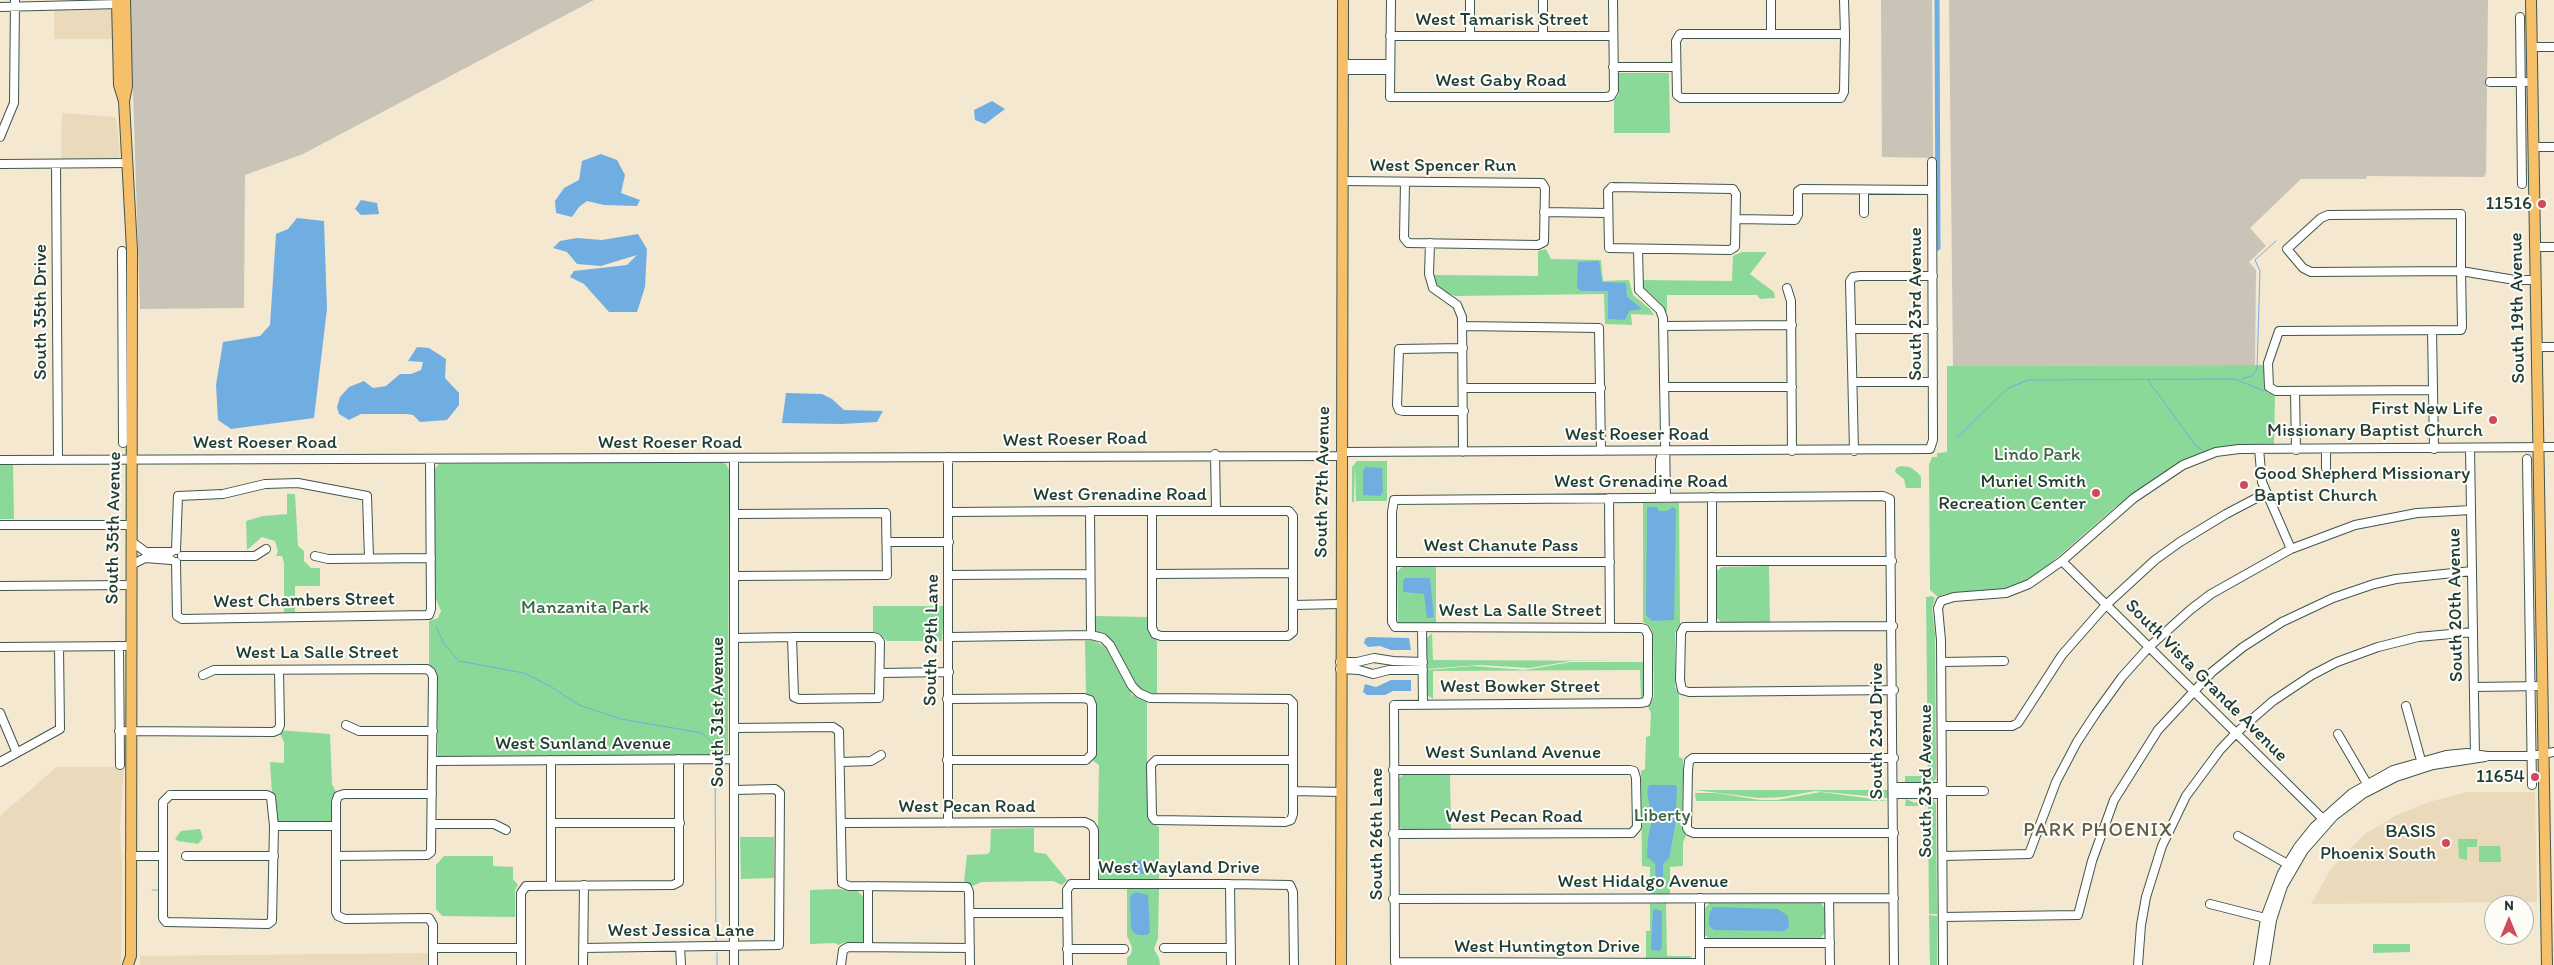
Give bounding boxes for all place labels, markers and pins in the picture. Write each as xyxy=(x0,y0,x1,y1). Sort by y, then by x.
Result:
place label: 11516 xyxy=(2486,193,2532,215)
marker: 11516 xyxy=(2536,198,2548,210)
place label: First New Life Missionary Baptist Church xyxy=(2267,398,2483,442)
marker: First New Life Missionary Baptist Church xyxy=(2487,414,2499,426)
place label: Good Shepherd Missionary Baptist Church xyxy=(2254,463,2470,507)
place label: Muriel Smith Recreation Center xyxy=(1938,471,2086,515)
marker: Good Shepherd Missionary Baptist Church xyxy=(2238,479,2250,491)
marker: Muriel Smith Recreation Center xyxy=(2090,487,2102,499)
place label: 11654 xyxy=(2476,766,2525,788)
marker: 11654 xyxy=(2529,771,2541,783)
place label: BASIS Phoenix South xyxy=(2320,821,2436,865)
marker: BASIS Phoenix South xyxy=(2440,837,2452,849)

